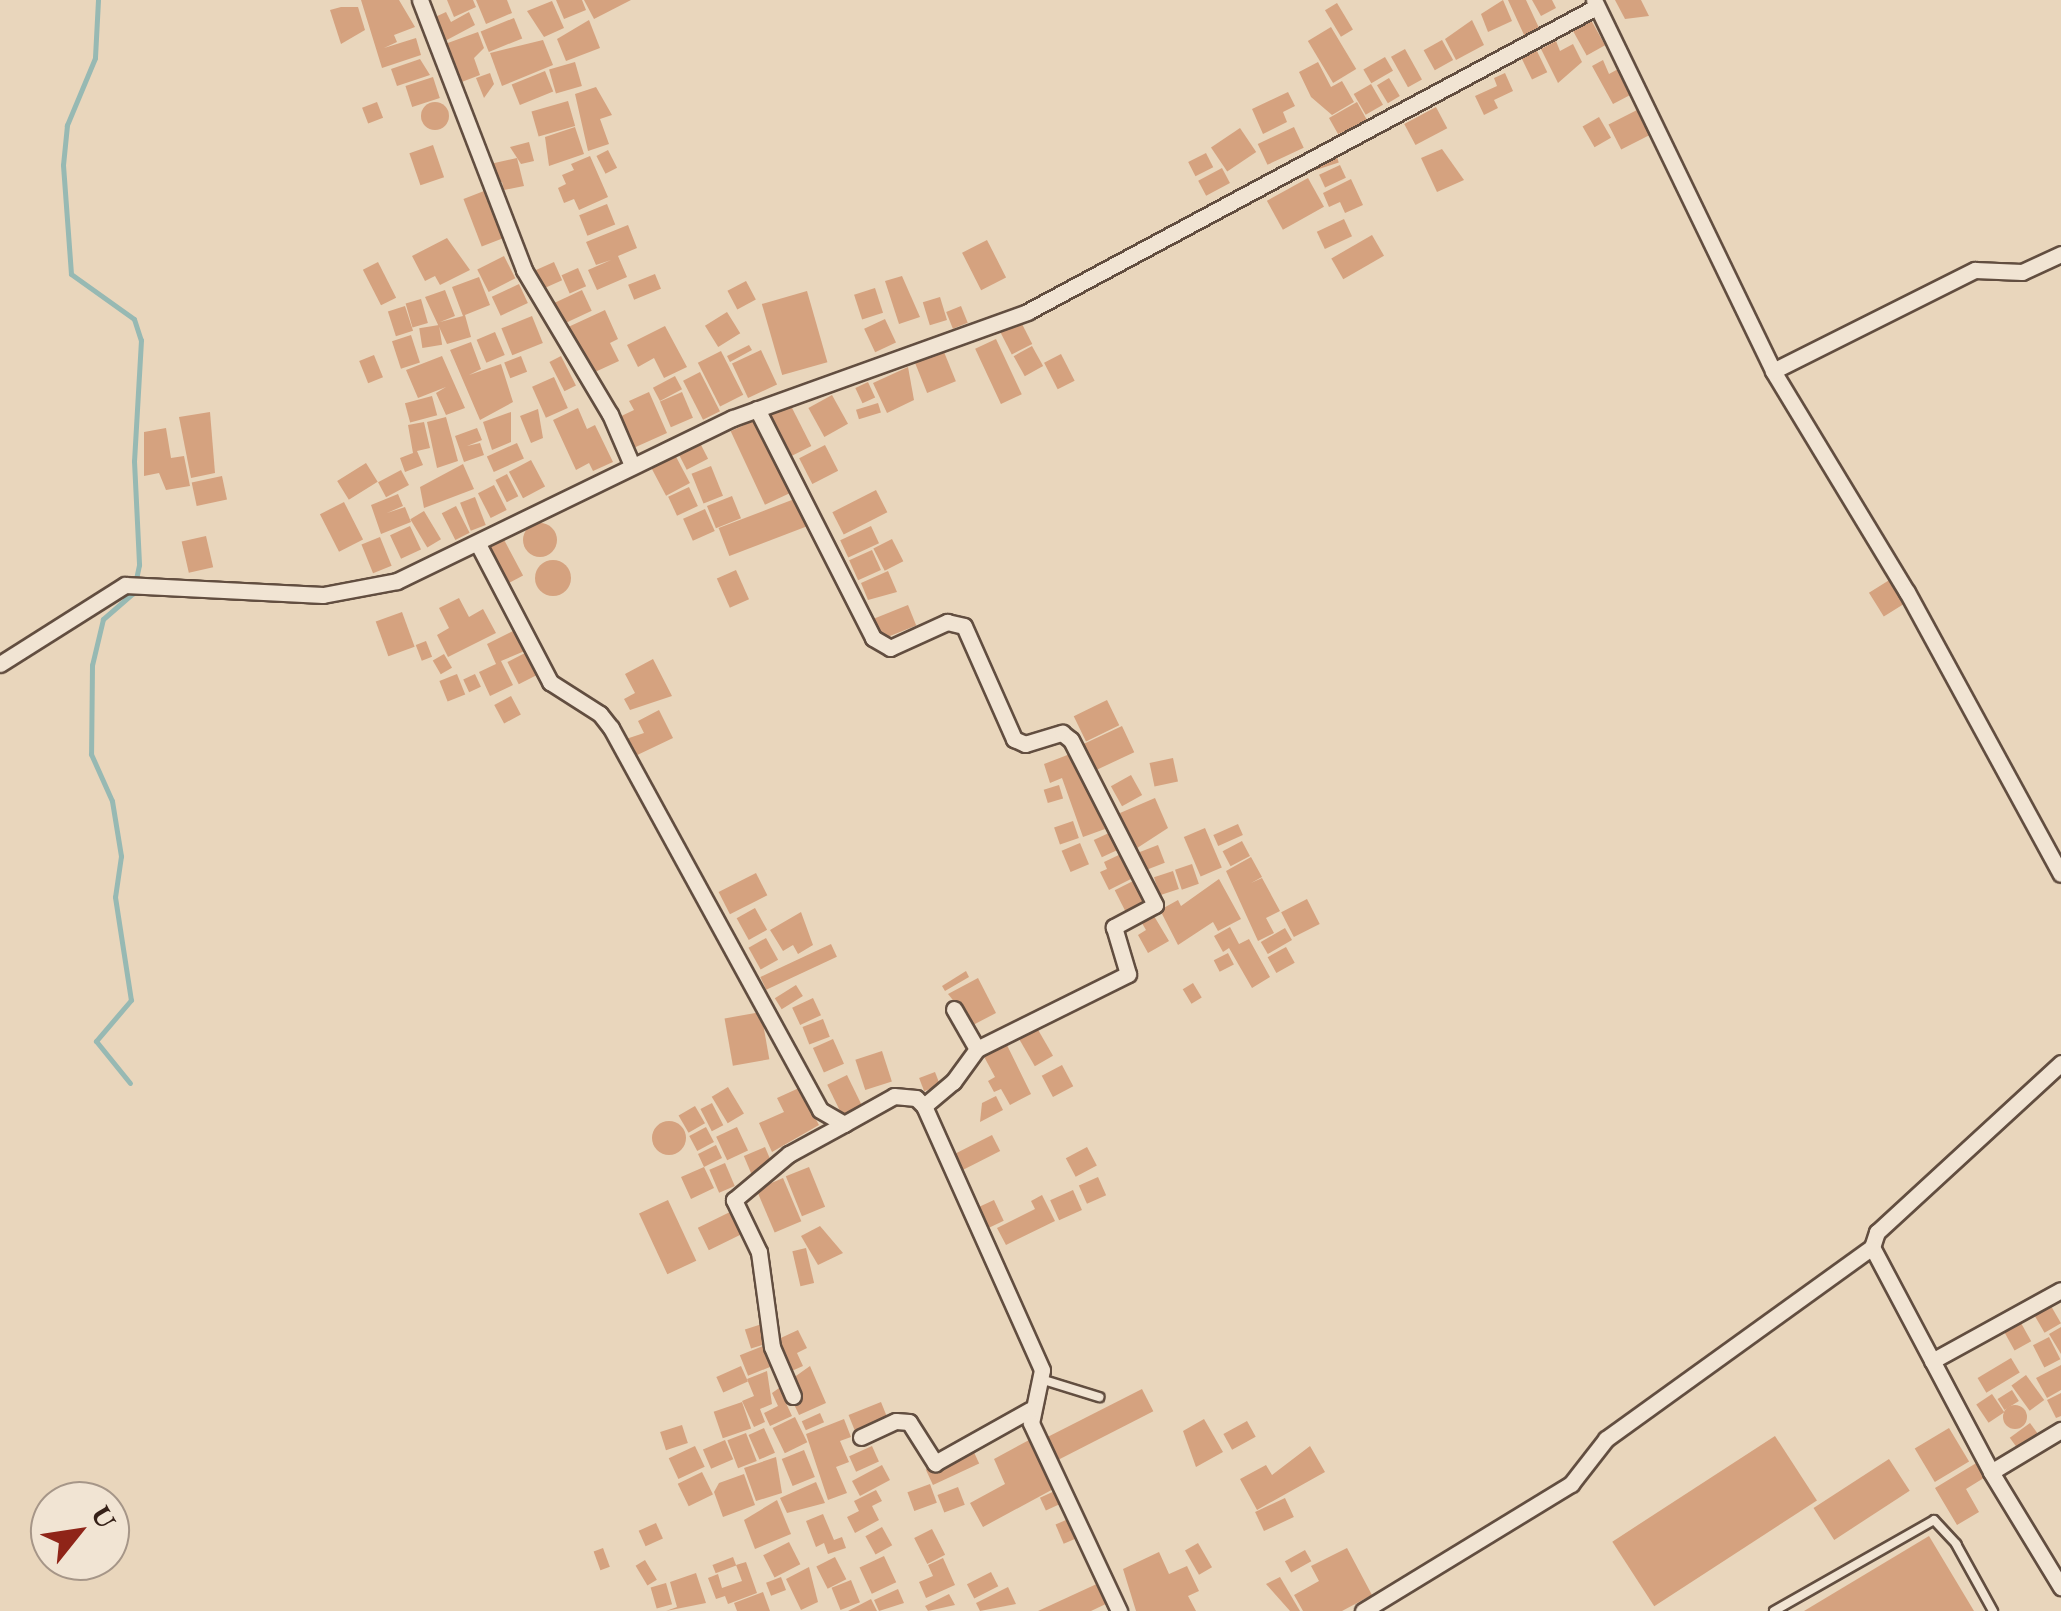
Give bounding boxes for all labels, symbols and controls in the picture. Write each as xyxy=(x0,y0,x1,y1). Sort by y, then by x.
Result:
north arrow xyxy=(30,1481,130,1581)
text: U xyxy=(83,1499,125,1535)

